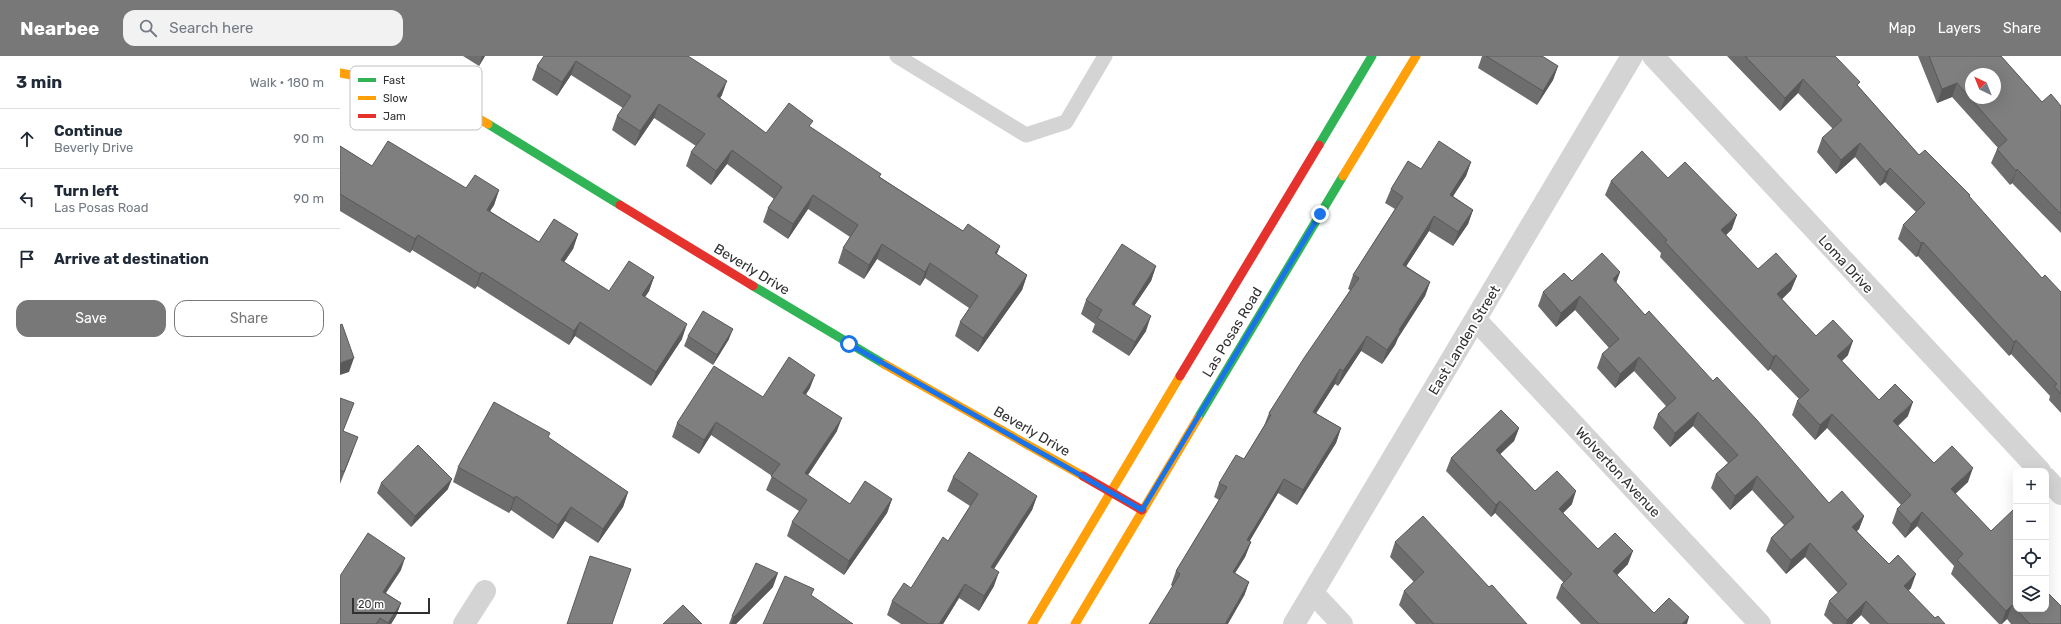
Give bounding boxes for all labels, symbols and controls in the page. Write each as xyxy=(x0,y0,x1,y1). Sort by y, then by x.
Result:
search box xyxy=(123,10,403,46)
text: Nearbee xyxy=(20,17,99,40)
icon: search xyxy=(137,17,159,39)
text: Search here xyxy=(169,19,254,37)
text: Map xyxy=(1889,20,1916,37)
text: Layers xyxy=(1938,20,1981,37)
text: Share xyxy=(2003,20,2041,37)
legend xyxy=(350,66,482,130)
north arrow xyxy=(1965,68,2001,104)
text: 3 min xyxy=(16,72,62,92)
text: Fast xyxy=(383,74,406,87)
text: Walk · 180 m xyxy=(249,75,324,90)
text: Slow xyxy=(383,92,408,105)
text: Jam xyxy=(383,110,406,123)
text: Continue xyxy=(54,122,123,140)
icon: ahead xyxy=(16,128,38,150)
text: 90 m xyxy=(293,131,324,146)
text: Beverly Drive xyxy=(54,140,133,155)
text: Turn left xyxy=(54,182,119,200)
icon: left xyxy=(16,188,38,210)
text: 90 m xyxy=(293,191,324,206)
text: Las Posas Road xyxy=(54,200,148,215)
route end xyxy=(1311,205,1329,223)
street label: Loma Drive xyxy=(1814,232,1877,297)
street label: Beverly Drive xyxy=(711,240,793,299)
icon: arrive xyxy=(16,248,38,270)
text: Arrive at destination xyxy=(54,250,209,268)
street label: East Landen Street xyxy=(1425,282,1504,398)
street label: Las Posas Road xyxy=(1199,284,1266,380)
button: Save xyxy=(16,300,166,337)
button: Share xyxy=(174,300,324,337)
route start xyxy=(840,335,858,353)
street label: Beverly Drive xyxy=(990,403,1073,460)
street label: Wolverton Avenue xyxy=(1571,424,1664,521)
map controls xyxy=(2013,468,2049,612)
button: + xyxy=(2013,468,2049,504)
button: − xyxy=(2013,504,2049,540)
button: locate xyxy=(2013,540,2049,576)
button: layers xyxy=(2013,576,2049,612)
scale bar xyxy=(352,596,430,615)
text: 20 m xyxy=(358,598,384,611)

